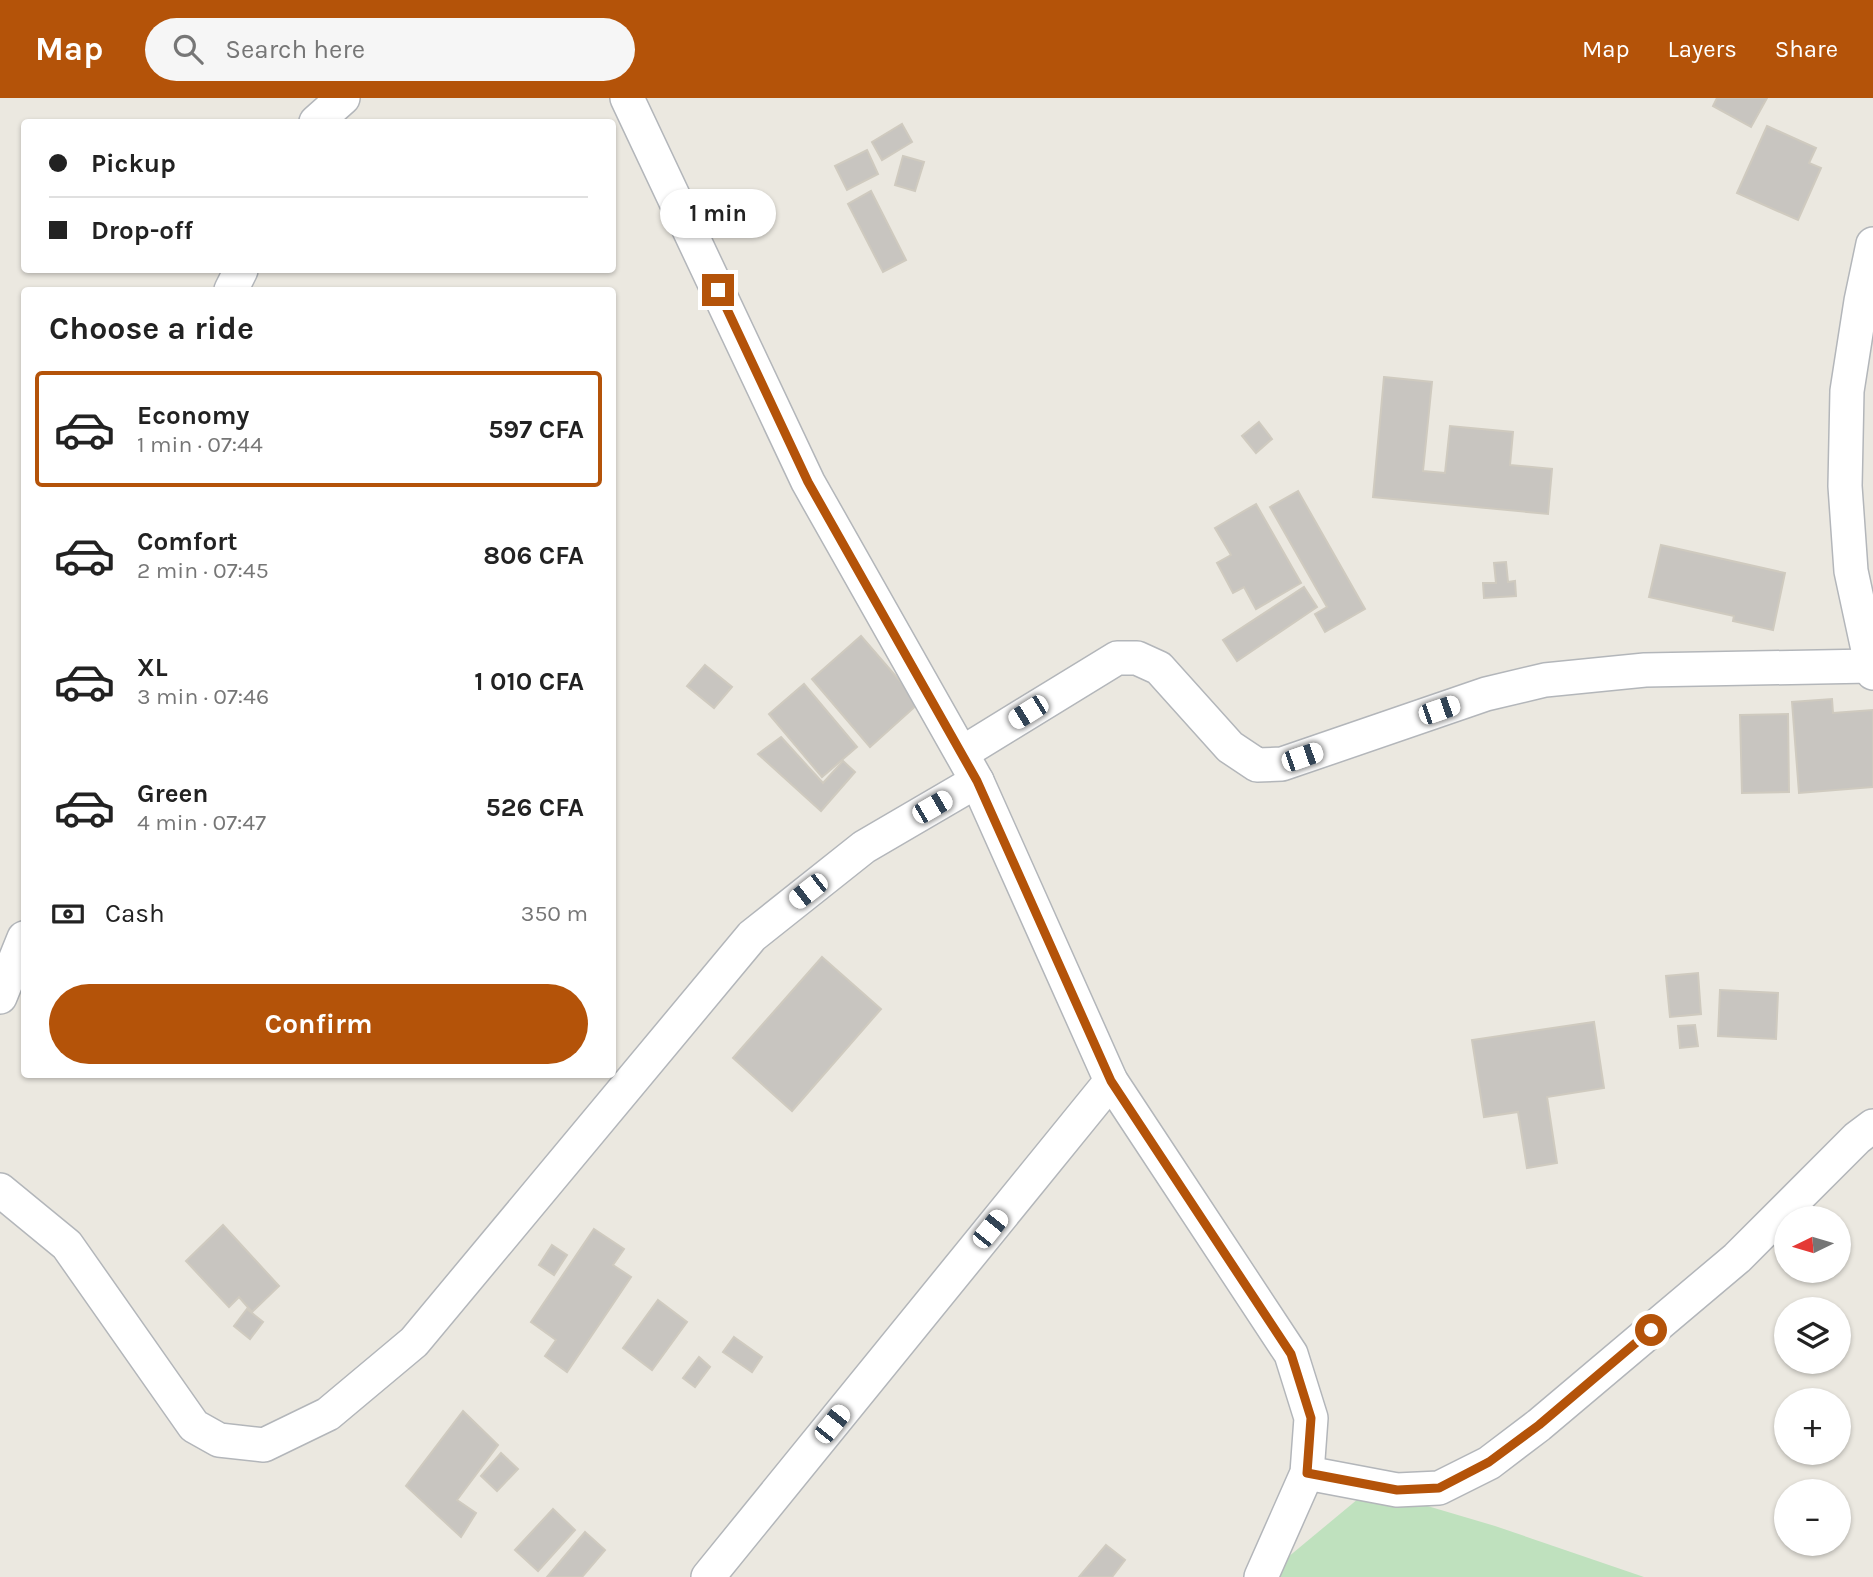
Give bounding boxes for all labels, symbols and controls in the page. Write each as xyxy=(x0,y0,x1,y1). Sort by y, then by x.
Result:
search box xyxy=(145,18,635,81)
text: Map xyxy=(35,30,103,68)
icon: search xyxy=(169,30,207,68)
text: Search here xyxy=(225,34,365,65)
text: Map xyxy=(1582,35,1630,63)
text: Layers xyxy=(1668,35,1737,63)
text: Share xyxy=(1775,35,1838,63)
text: Pickup xyxy=(91,148,176,179)
callout: 1 min xyxy=(660,188,776,238)
text: 1 min xyxy=(689,200,747,227)
text: Drop-off xyxy=(91,215,193,246)
route end xyxy=(702,274,734,306)
text: Choose a ride xyxy=(49,310,254,347)
icon: car xyxy=(53,398,116,461)
text: Economy xyxy=(137,400,249,431)
text: 597 CFA xyxy=(488,414,584,445)
text: 1 min · 07:44 xyxy=(137,431,263,458)
icon: car xyxy=(53,524,116,587)
text: Comfort xyxy=(137,526,238,557)
text: 806 CFA xyxy=(483,540,584,571)
text: 2 min · 07:45 xyxy=(137,557,269,584)
icon: car xyxy=(53,650,116,713)
text: XL xyxy=(137,652,168,683)
text: 1 010 CFA xyxy=(474,666,584,697)
text: 3 min · 07:46 xyxy=(137,683,269,710)
car xyxy=(1005,692,1052,732)
car xyxy=(1416,693,1463,727)
car xyxy=(1279,740,1326,774)
icon: car xyxy=(53,776,116,839)
text: Green xyxy=(137,778,209,809)
car xyxy=(909,787,956,827)
text: 526 CFA xyxy=(486,792,584,823)
text: 4 min · 07:47 xyxy=(137,809,266,836)
car xyxy=(785,870,832,912)
icon: cash xyxy=(49,895,87,933)
text: Cash xyxy=(105,898,165,929)
text: 350 m xyxy=(521,900,588,927)
button: Confirm xyxy=(49,984,588,1064)
car xyxy=(969,1206,1012,1252)
north arrow xyxy=(1774,1206,1852,1283)
map controls xyxy=(1774,1206,1851,1556)
button: layers xyxy=(1774,1297,1851,1374)
route start xyxy=(1635,1314,1667,1346)
button: + xyxy=(1774,1388,1851,1465)
car xyxy=(811,1401,854,1447)
button: − xyxy=(1774,1479,1851,1556)

